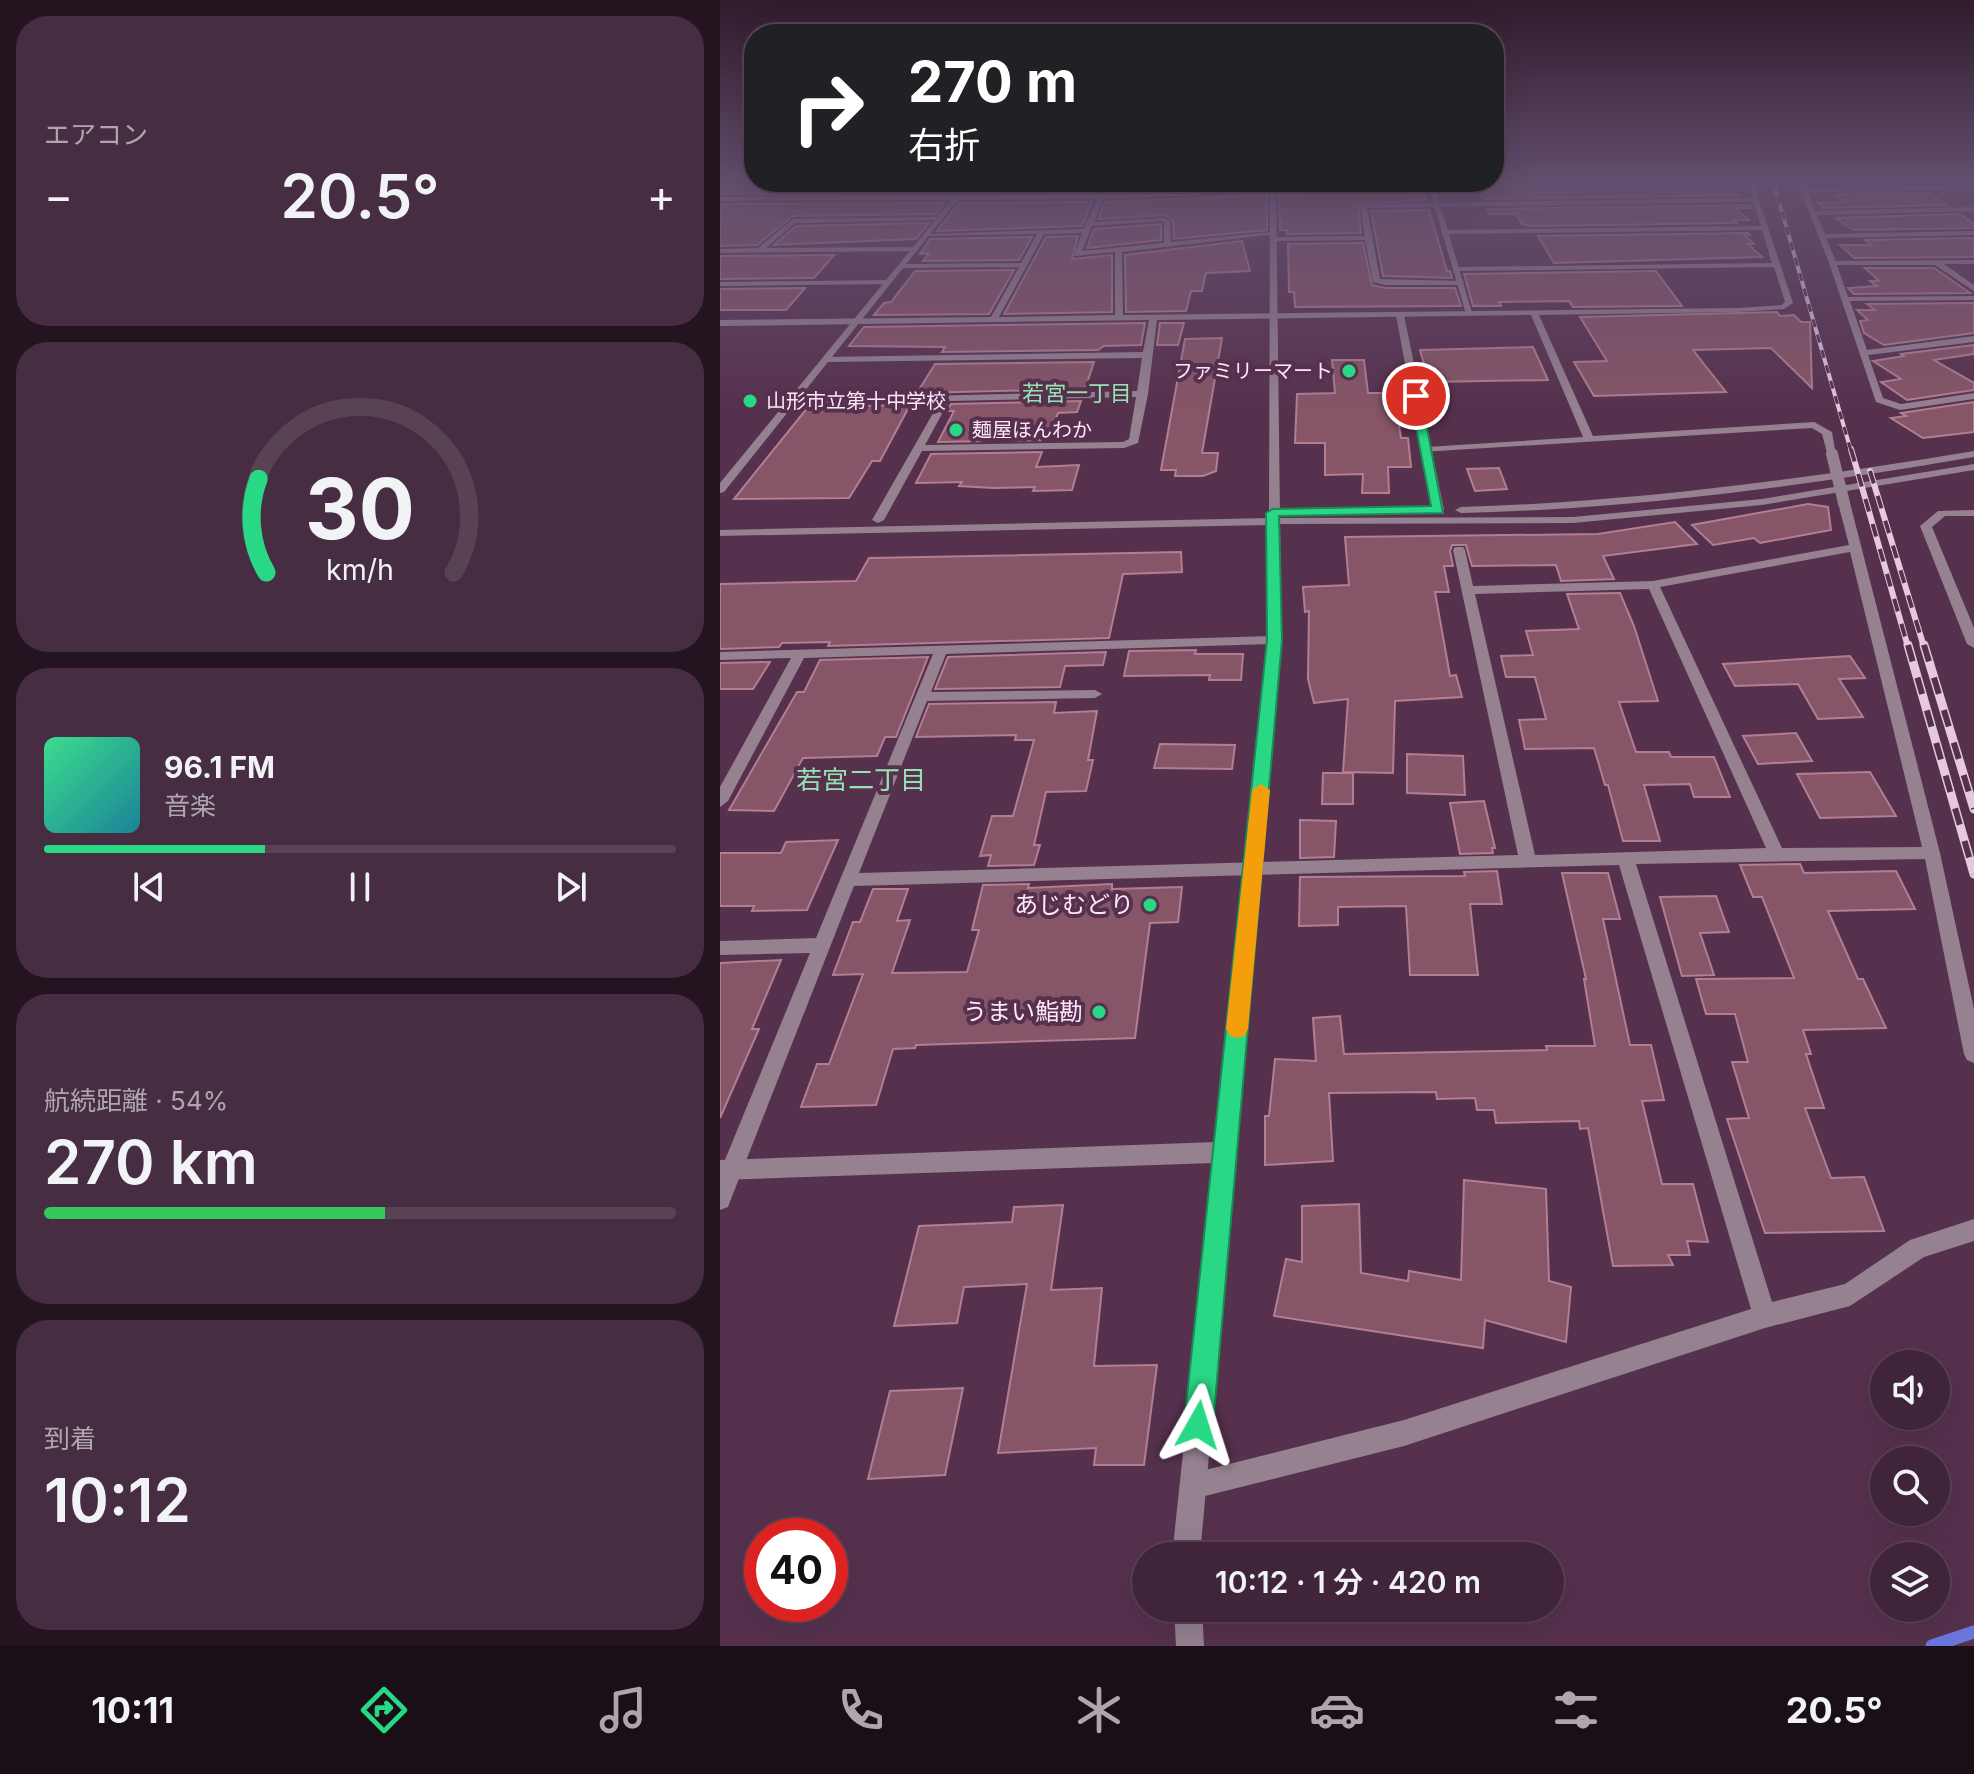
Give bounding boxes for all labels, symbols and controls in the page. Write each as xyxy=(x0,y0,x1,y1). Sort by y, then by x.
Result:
text: 270 m xyxy=(908,48,1077,116)
icon: right xyxy=(776,56,880,160)
text: エアコン xyxy=(44,119,148,150)
text: 右折 xyxy=(908,123,980,167)
text: 20.5° xyxy=(281,160,439,232)
text: − xyxy=(44,169,73,223)
text: + xyxy=(647,169,676,223)
place label: ファミリーマート xyxy=(1173,359,1333,383)
marker: ファミリーマート xyxy=(1340,362,1358,380)
pin xyxy=(1382,362,1450,430)
icon: arrive xyxy=(1394,374,1438,418)
district label: 若宮一丁目 xyxy=(1022,380,1132,406)
place label: 山形市立第十中学校 xyxy=(766,389,946,413)
marker: 山形市立第十中学校 xyxy=(741,392,759,410)
place label: 麺屋ほんわか xyxy=(972,418,1092,442)
marker: 麺屋ほんわか xyxy=(947,421,965,439)
text: 30 xyxy=(305,458,415,559)
text: km/h xyxy=(326,552,394,587)
text: 96.1 FM xyxy=(164,749,275,785)
district label: 若宮二丁目 xyxy=(796,764,926,795)
text: 音楽 xyxy=(164,790,216,821)
icon: previous xyxy=(127,865,171,909)
icon: pause xyxy=(338,865,382,909)
icon: next xyxy=(549,865,593,909)
place label: あじむどり xyxy=(1014,890,1134,919)
marker: あじむどり xyxy=(1141,896,1159,914)
place label: うまい鮨勘 xyxy=(963,997,1083,1026)
marker: うまい鮨勘 xyxy=(1090,1003,1108,1021)
text: 航続距離 · 54% xyxy=(44,1085,228,1116)
text: 270 km xyxy=(44,1126,258,1198)
map controls xyxy=(1870,1350,1950,1622)
button: sound xyxy=(1870,1350,1950,1430)
position arrow xyxy=(1156,1383,1240,1467)
text: 到着 xyxy=(44,1423,96,1454)
button: search xyxy=(1870,1446,1950,1526)
text: 10:12 xyxy=(44,1464,191,1536)
speed limit sign: 40 xyxy=(744,1518,848,1622)
button: layers xyxy=(1870,1542,1950,1622)
text: 10:12 · 1 分 · 420 m xyxy=(1215,1564,1481,1600)
icon: directions xyxy=(356,1682,412,1738)
icon: music xyxy=(595,1682,651,1738)
icon: phone xyxy=(833,1682,889,1738)
icon: climate xyxy=(1071,1682,1127,1738)
icon: car xyxy=(1309,1682,1365,1738)
icon: filters xyxy=(1548,1682,1604,1738)
text: 10:11 xyxy=(91,1688,174,1732)
text: 20.5° xyxy=(1786,1688,1883,1732)

